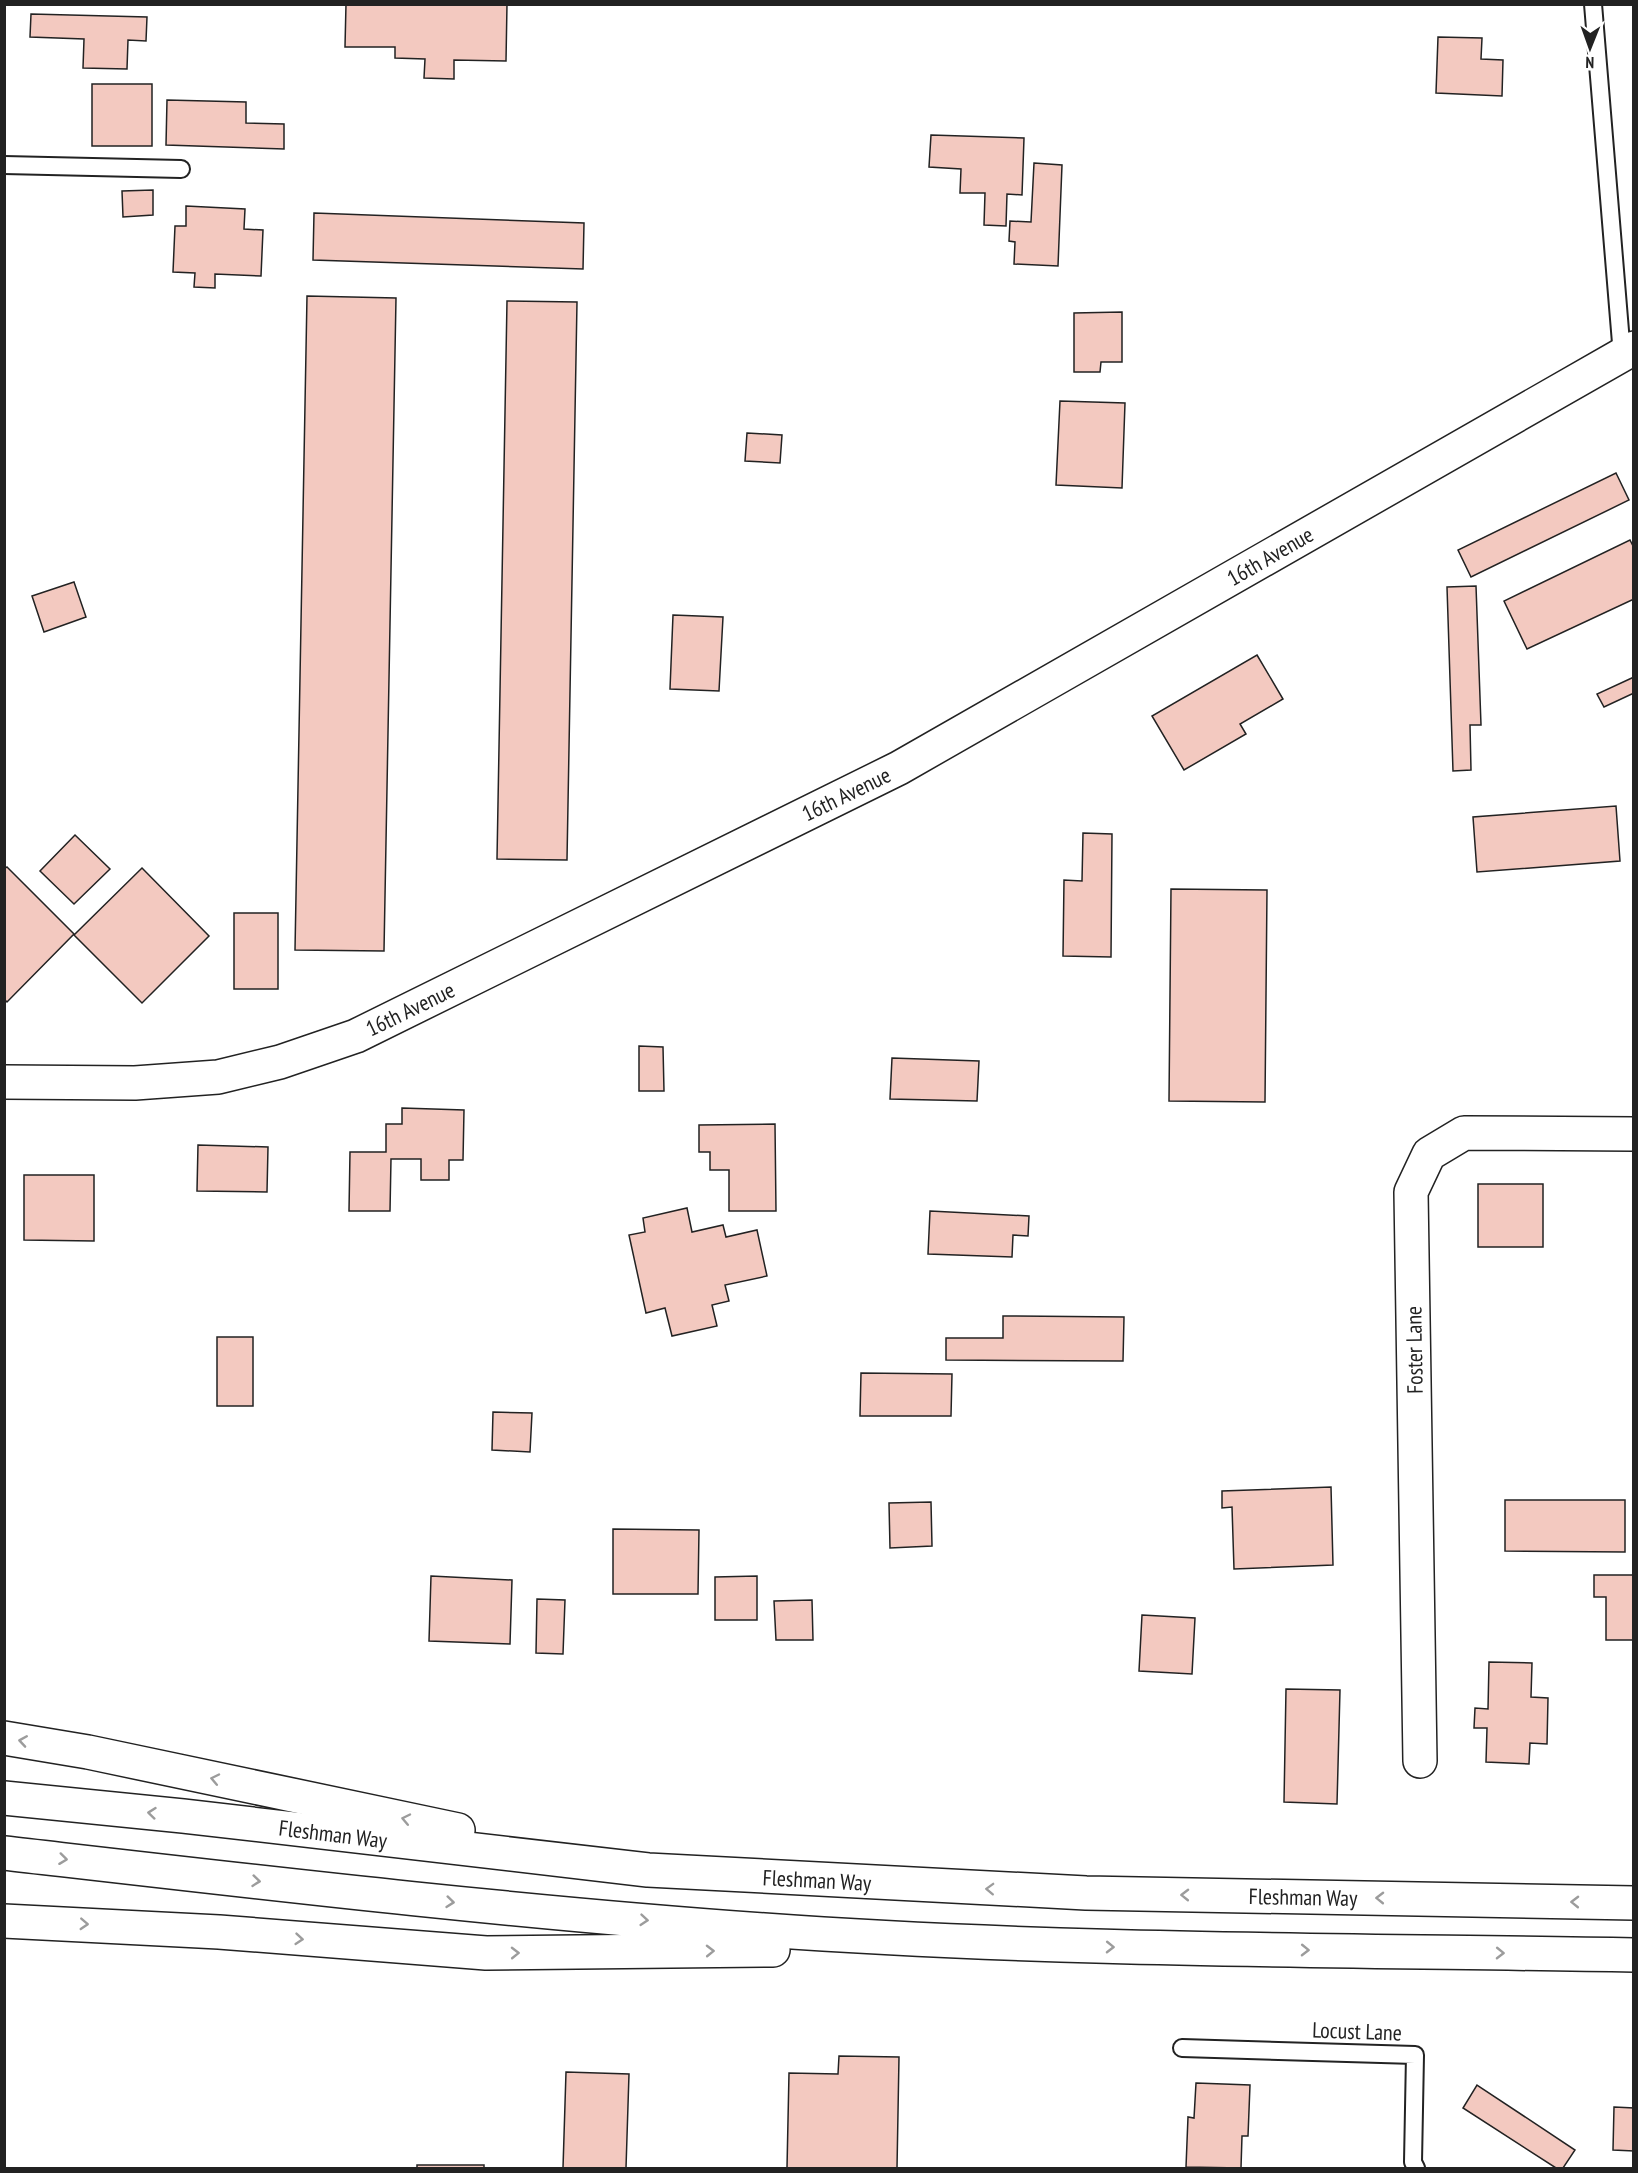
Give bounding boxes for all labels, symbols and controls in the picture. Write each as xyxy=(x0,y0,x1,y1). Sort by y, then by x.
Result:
north arrow xyxy=(1560,18,1620,78)
text: N xyxy=(1585,53,1594,73)
street label: 16th Avenue xyxy=(1222,520,1318,592)
street label: 16th Avenue xyxy=(797,761,895,827)
street label: 16th Avenue xyxy=(361,976,459,1042)
street label: Foster Lane xyxy=(1399,1306,1429,1394)
one-way arrow xyxy=(19,1736,28,1748)
one-way arrow xyxy=(210,1773,220,1786)
one-way arrow xyxy=(147,1807,156,1820)
street label: Fleshman Way xyxy=(277,1813,389,1855)
one-way arrow xyxy=(401,1813,411,1826)
one-way arrow xyxy=(58,1853,67,1865)
street label: Fleshman Way xyxy=(762,1863,873,1897)
one-way arrow xyxy=(252,1874,261,1887)
street label: Fleshman Way xyxy=(1248,1882,1358,1912)
one-way arrow xyxy=(986,1883,995,1896)
one-way arrow xyxy=(1181,1889,1190,1901)
one-way arrow xyxy=(1376,1892,1385,1904)
one-way arrow xyxy=(446,1895,455,1908)
one-way arrow xyxy=(1571,1895,1580,1908)
one-way arrow xyxy=(640,1913,649,1926)
one-way arrow xyxy=(79,1917,88,1930)
one-way arrow xyxy=(295,1932,304,1945)
one-way arrow xyxy=(1105,1941,1114,1953)
one-way arrow xyxy=(705,1944,714,1957)
one-way arrow xyxy=(1300,1944,1309,1956)
one-way arrow xyxy=(510,1947,519,1959)
one-way arrow xyxy=(1495,1947,1504,1959)
street label: Locust Lane xyxy=(1312,2015,1402,2047)

